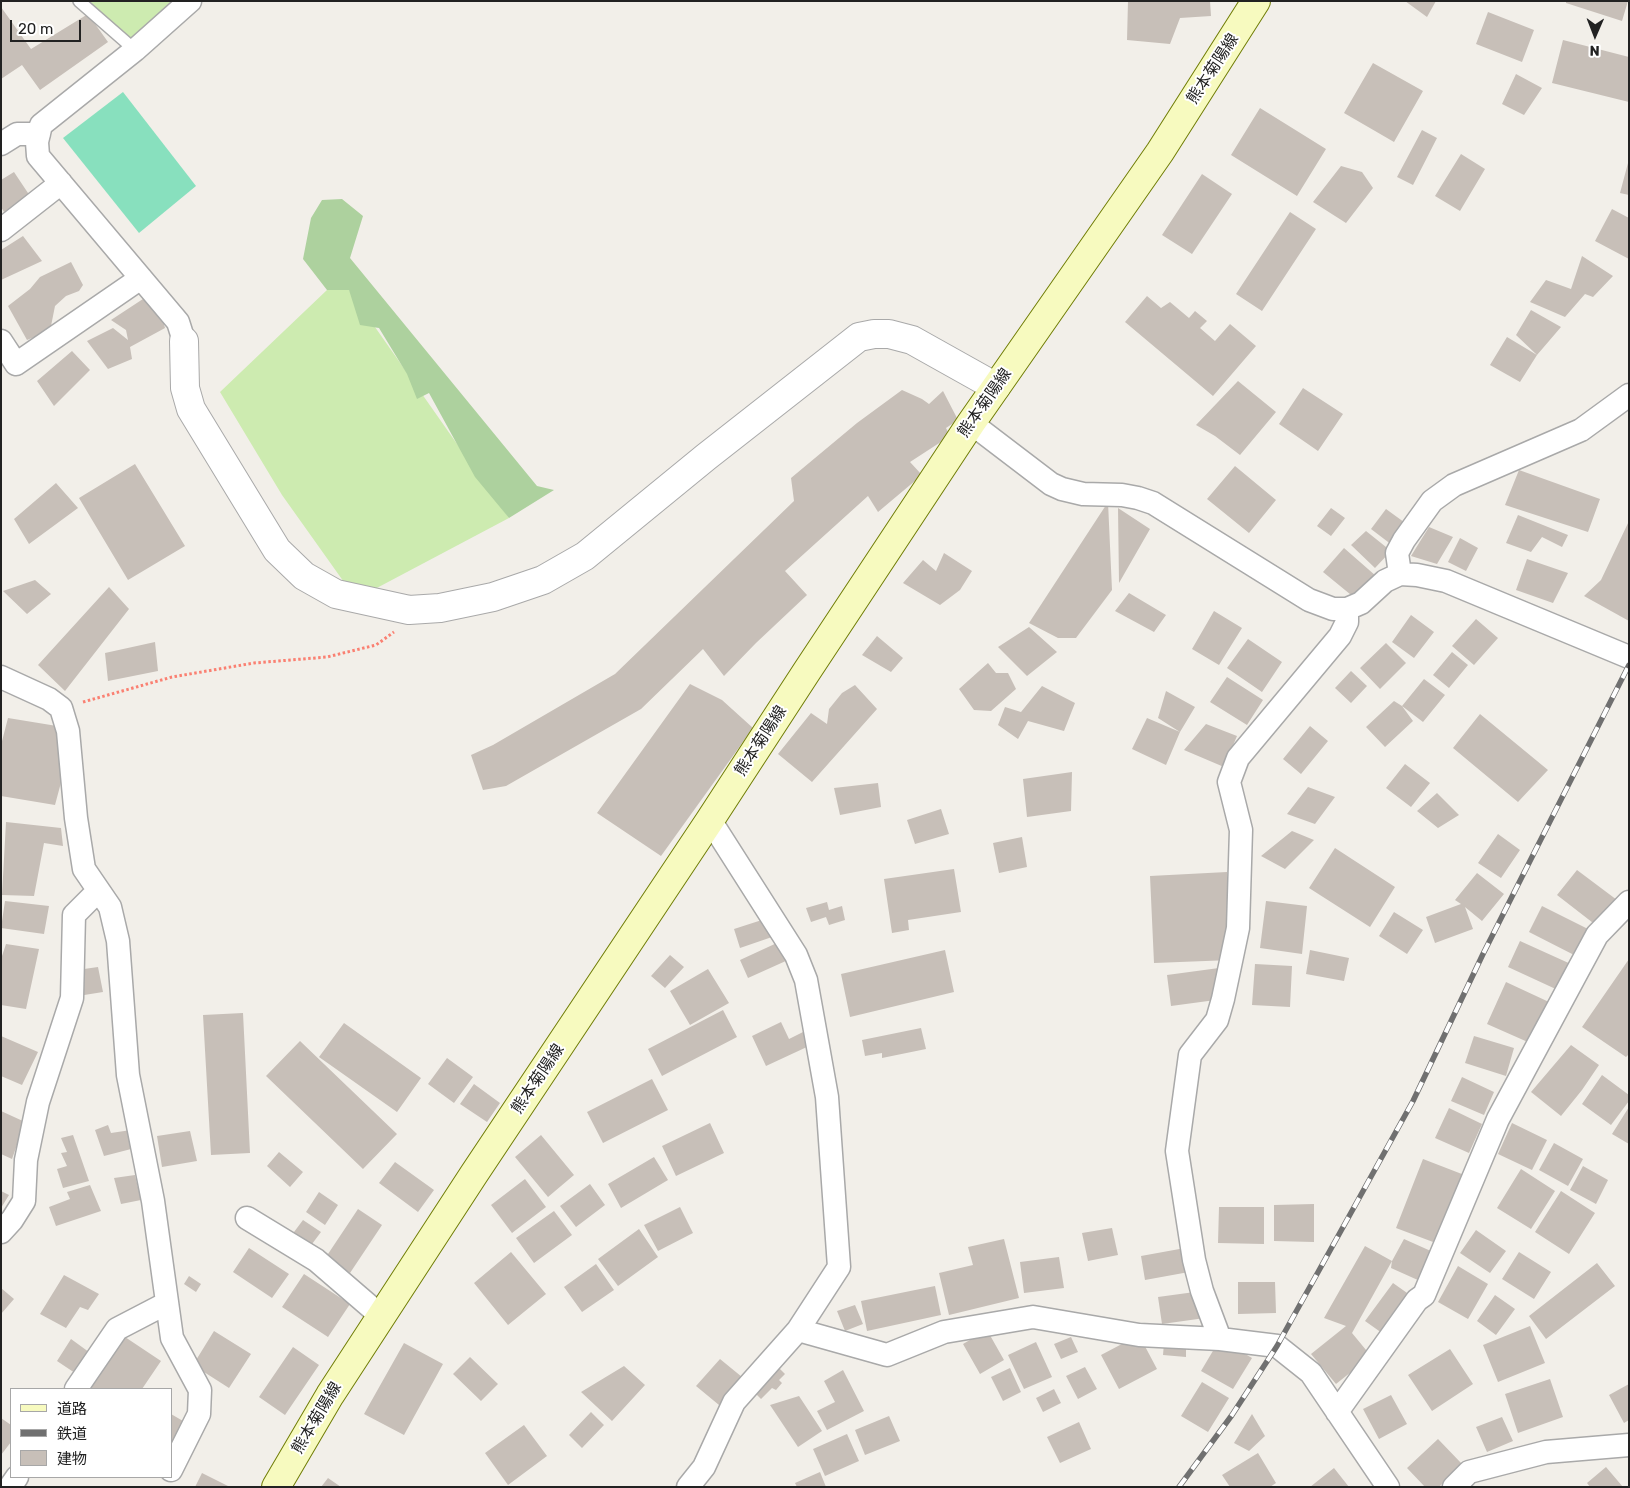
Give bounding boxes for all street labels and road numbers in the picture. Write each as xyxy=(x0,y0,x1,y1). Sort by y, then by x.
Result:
street label: 熊本菊陽線 xyxy=(1183,30,1243,108)
street label: 熊本菊陽線 xyxy=(954,365,1016,441)
street label: 熊本菊陽線 xyxy=(731,702,791,780)
street label: 熊本菊陽線 xyxy=(508,1040,568,1118)
street label: 熊本菊陽線 xyxy=(288,1379,346,1457)

